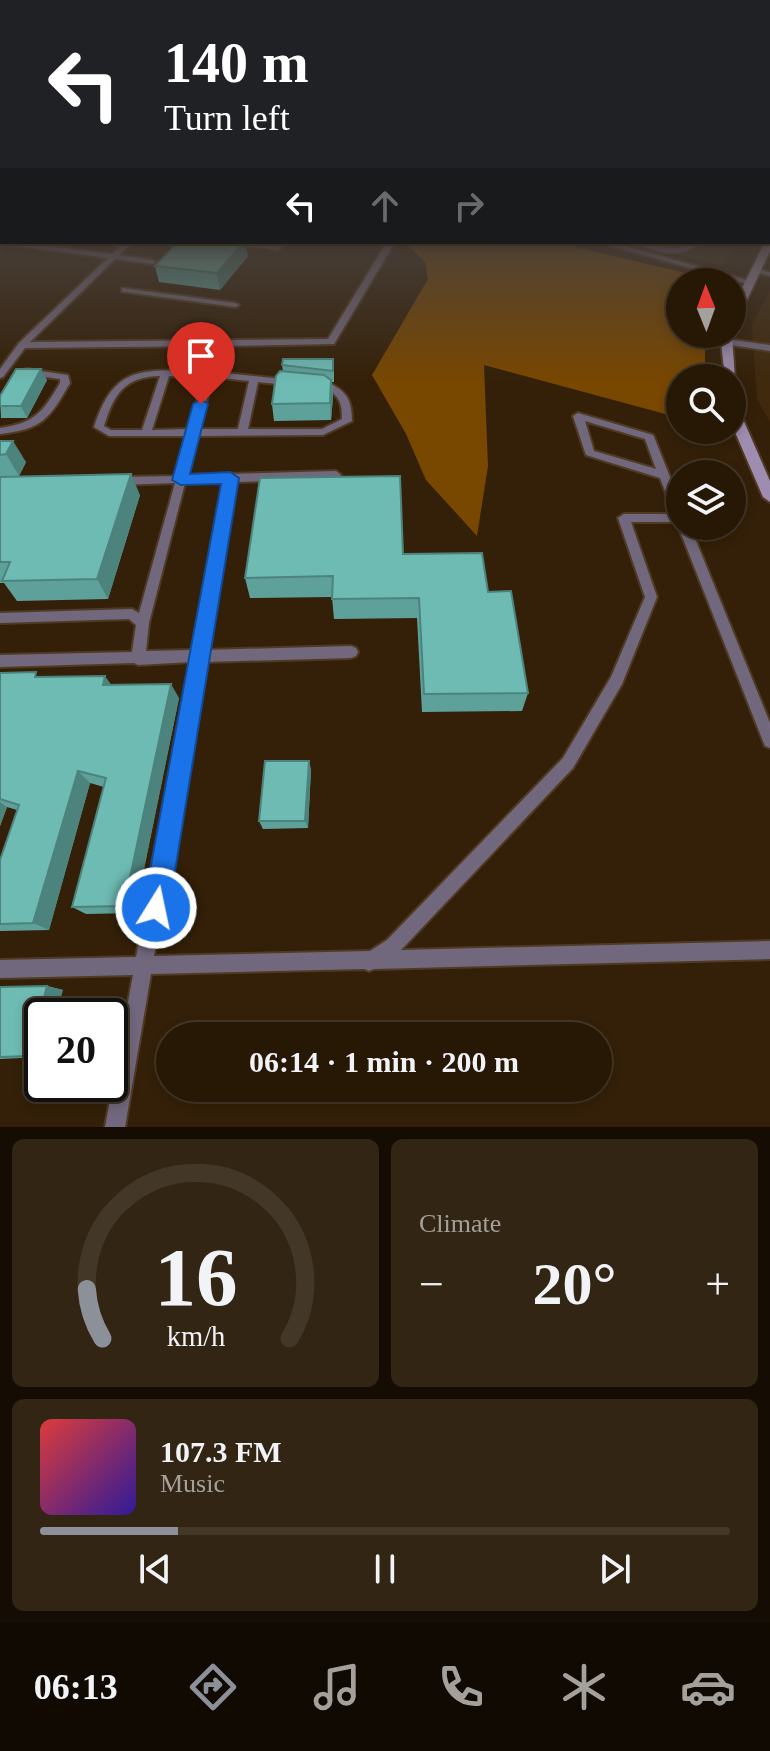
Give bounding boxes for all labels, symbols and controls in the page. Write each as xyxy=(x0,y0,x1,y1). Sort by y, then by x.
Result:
icon: left xyxy=(32,32,136,136)
text: 140 m xyxy=(164,32,309,94)
text: Turn left xyxy=(164,98,290,138)
icon: left xyxy=(279,184,323,228)
icon: ahead xyxy=(363,184,407,228)
icon: right xyxy=(447,184,491,228)
north arrow xyxy=(666,268,746,348)
map controls xyxy=(666,268,746,540)
pin xyxy=(167,322,235,404)
icon: arrive xyxy=(179,334,223,378)
button: search xyxy=(666,364,746,444)
button: layers xyxy=(666,460,746,540)
position arrow xyxy=(114,866,198,950)
speed limit sign: 20 xyxy=(24,998,128,1102)
text: 06:14 · 1 min · 200 m xyxy=(249,1045,519,1078)
text: Climate xyxy=(419,1209,501,1238)
text: 16 xyxy=(154,1231,237,1323)
text: 20° xyxy=(533,1251,617,1317)
text: − xyxy=(419,1260,444,1309)
text: + xyxy=(705,1260,730,1309)
text: km/h xyxy=(166,1321,225,1352)
text: 107.3 FM xyxy=(160,1435,282,1468)
text: Music xyxy=(160,1469,225,1498)
icon: previous xyxy=(133,1547,177,1591)
icon: pause xyxy=(363,1547,407,1591)
icon: next xyxy=(593,1547,637,1591)
icon: directions xyxy=(185,1659,241,1715)
icon: music xyxy=(309,1659,365,1715)
icon: phone xyxy=(433,1659,489,1715)
icon: climate xyxy=(556,1659,612,1715)
icon: car xyxy=(680,1659,736,1715)
text: 06:13 xyxy=(34,1667,118,1707)

